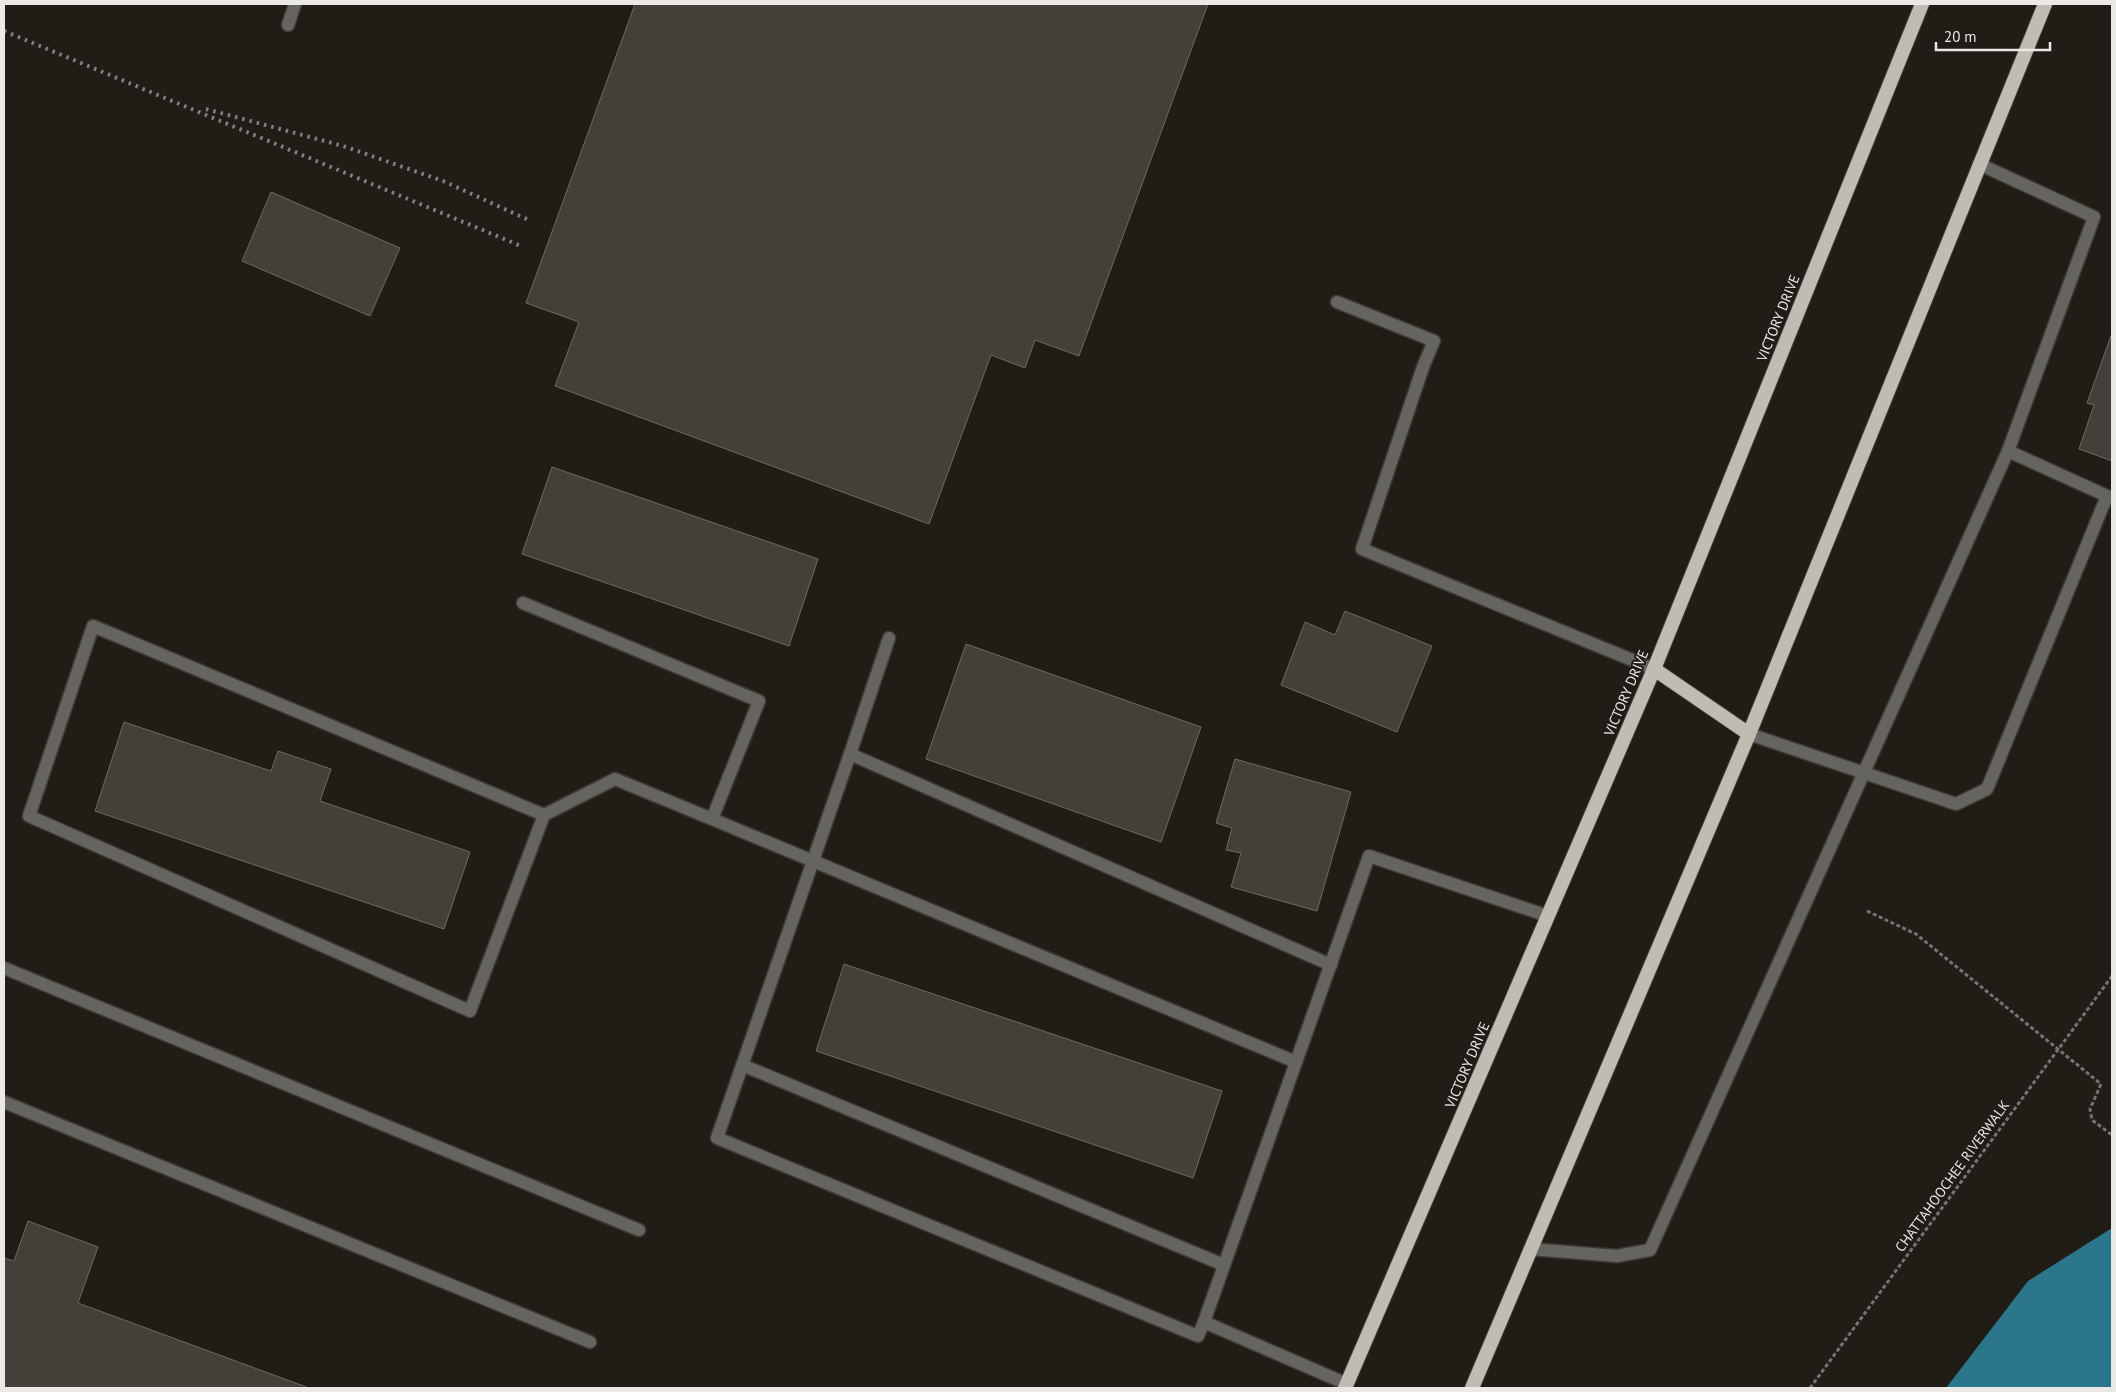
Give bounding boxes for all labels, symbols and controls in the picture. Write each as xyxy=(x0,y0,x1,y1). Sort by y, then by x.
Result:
scale bar xyxy=(1936,20,2050,52)
text: 20 m xyxy=(1944,27,1977,46)
street label: VICTORY DRIVE xyxy=(1752,272,1804,365)
street label: VICTORY DRIVE xyxy=(1599,647,1652,740)
street label: VICTORY DRIVE xyxy=(1440,1019,1493,1112)
street label: CHATTAHOOCHEE RIVERWALK xyxy=(1891,1096,2013,1255)

